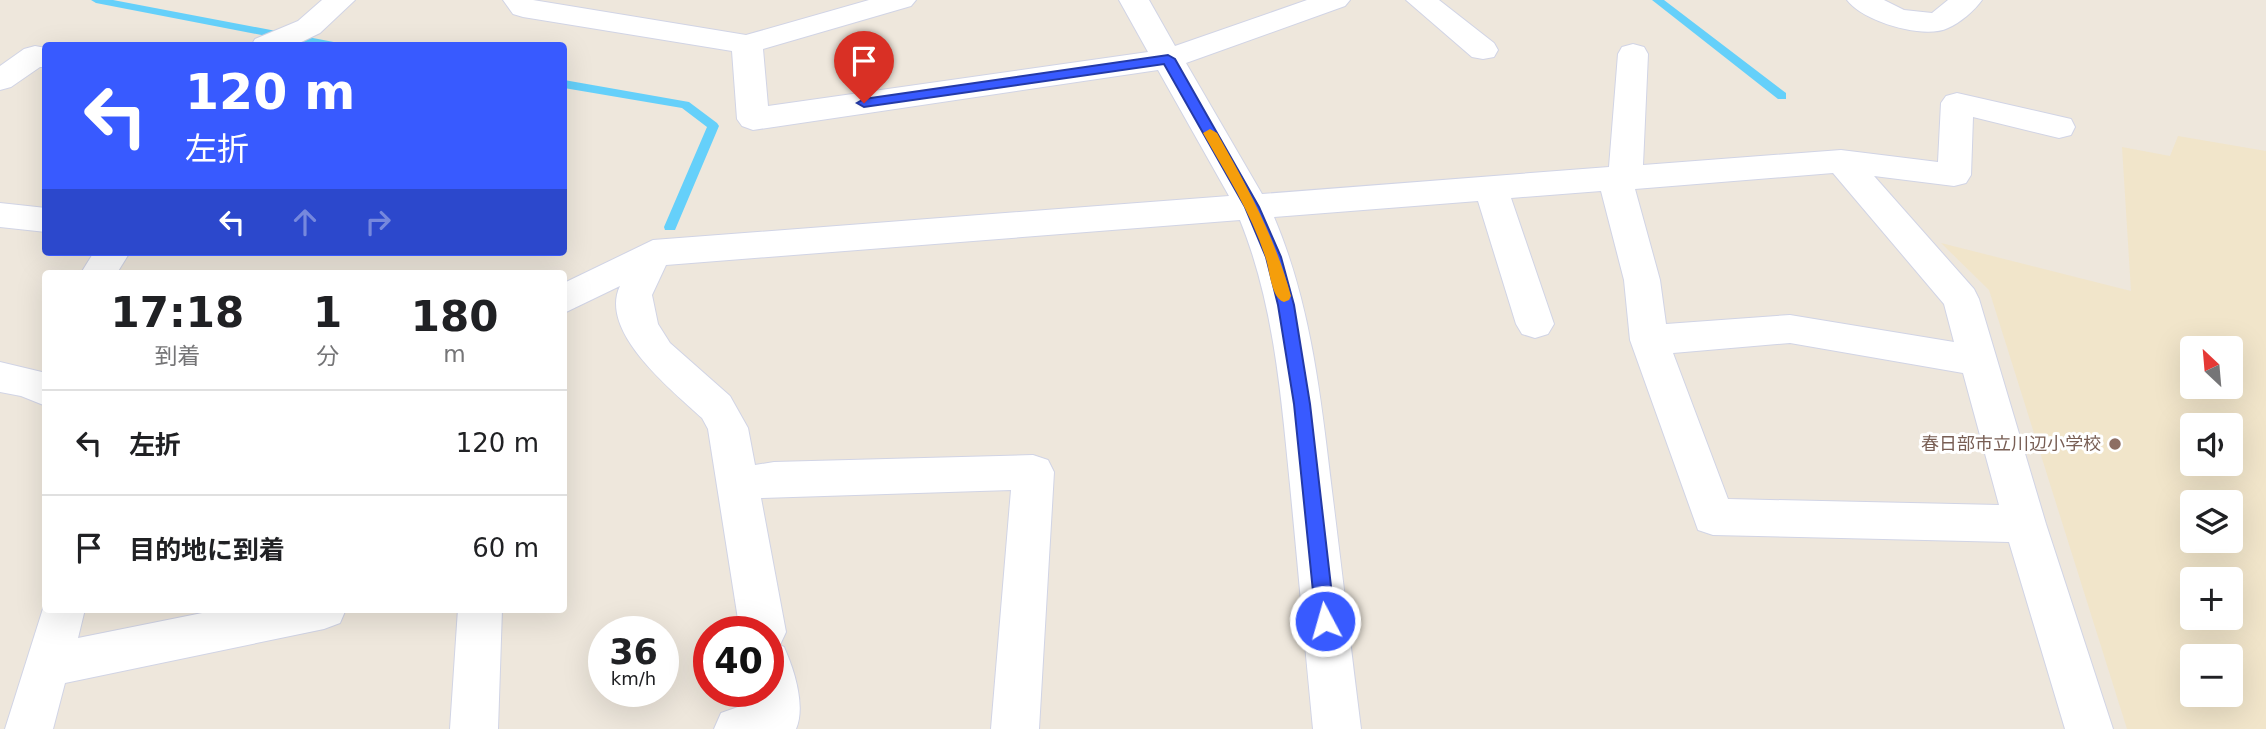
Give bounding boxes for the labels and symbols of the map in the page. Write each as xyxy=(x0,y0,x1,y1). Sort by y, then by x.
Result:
pin xyxy=(834,31,894,103)
north arrow xyxy=(2180,336,2244,399)
place label: 春日部市立川辺小学校 xyxy=(1921,433,2101,454)
marker: 春日部市立川辺小学校 xyxy=(2107,436,2123,452)
position arrow xyxy=(1288,584,1362,658)
speed limit sign: 40 xyxy=(693,616,784,707)

